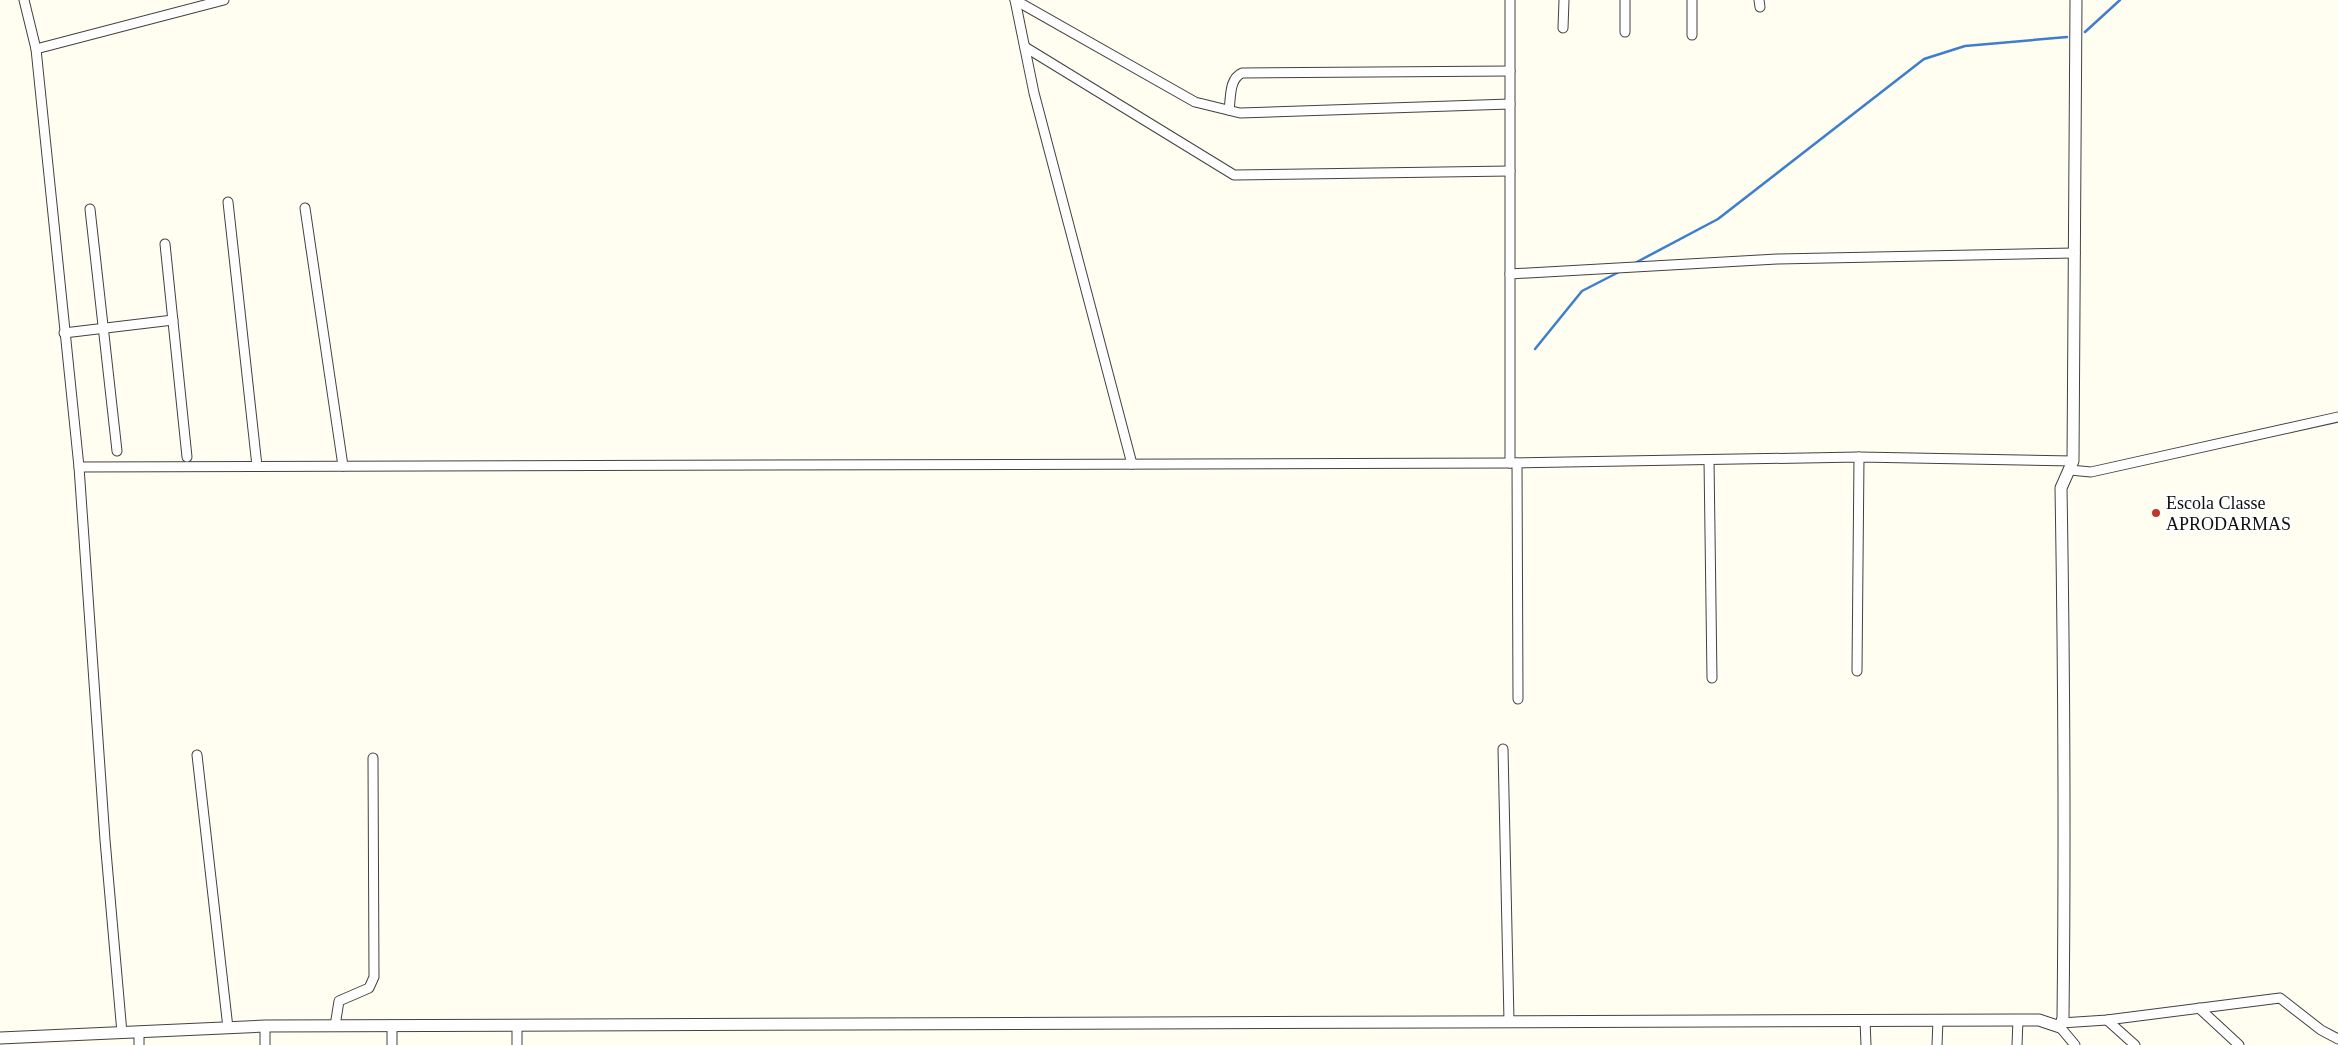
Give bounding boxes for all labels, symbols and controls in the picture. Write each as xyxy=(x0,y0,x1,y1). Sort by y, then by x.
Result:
place label: Escola Classe APRODARMAS xyxy=(2166,493,2291,534)
marker: Escola Classe APRODARMAS xyxy=(2150,507,2162,519)

